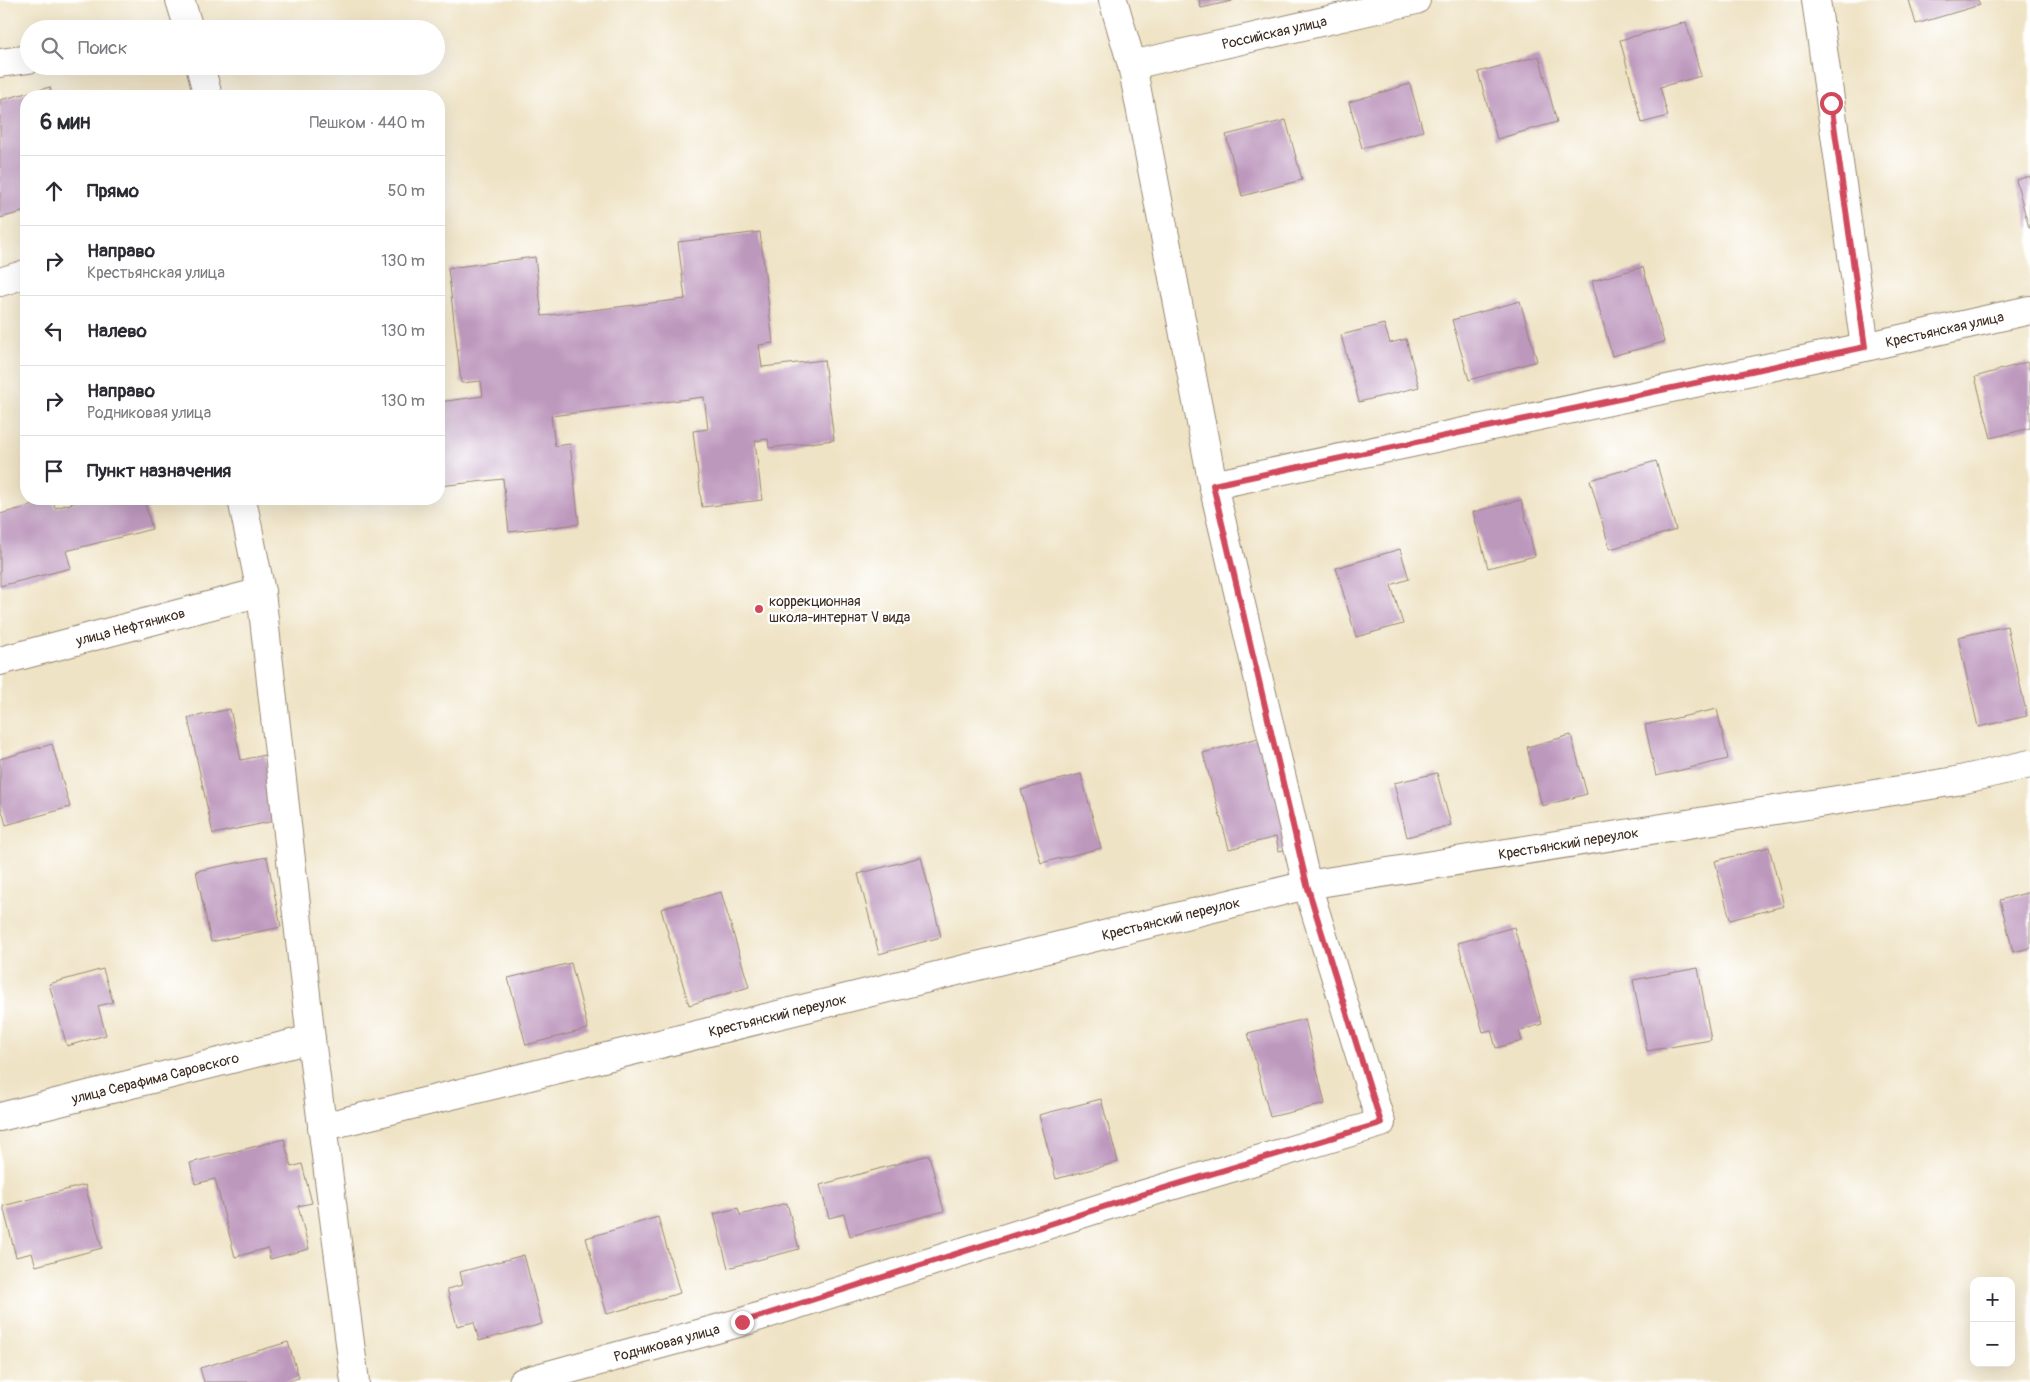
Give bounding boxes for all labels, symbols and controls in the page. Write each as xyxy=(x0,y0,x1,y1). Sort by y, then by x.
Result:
street label: Российская улица xyxy=(1220,13,1329,53)
search box xyxy=(20,20,445,75)
icon: search xyxy=(38,34,66,62)
text: Поиск xyxy=(78,36,128,60)
route start xyxy=(1820,92,1843,115)
text: 6 мин xyxy=(40,109,90,136)
text: Пешком · 440 m xyxy=(310,113,425,133)
icon: ahead xyxy=(40,177,68,205)
text: Прямо xyxy=(87,179,139,203)
text: 50 m xyxy=(388,181,425,201)
text: Направо xyxy=(87,239,155,263)
icon: right xyxy=(40,247,68,275)
text: 130 m xyxy=(381,251,425,271)
text: Крестьянская улица xyxy=(87,263,225,283)
street label: Крестьянская улица xyxy=(1884,308,2006,351)
icon: left xyxy=(40,317,68,345)
text: Налево xyxy=(87,319,147,343)
text: 130 m xyxy=(381,321,425,341)
text: Направо xyxy=(87,379,155,403)
icon: right xyxy=(40,387,68,415)
text: 130 m xyxy=(381,391,425,411)
text: Родниковая улица xyxy=(87,403,211,423)
icon: arrive xyxy=(40,457,68,485)
text: Пункт назначения xyxy=(87,459,231,483)
place label: коррекционная школа-интернат V вида xyxy=(769,593,910,626)
marker: коррекционная школа-интернат V вида xyxy=(753,603,765,615)
street label: улица Нефтяников xyxy=(73,604,187,650)
street label: Крестьянский переулок xyxy=(1497,824,1640,863)
street label: Крестьянский переулок xyxy=(1100,894,1242,944)
street label: Крестьянский переулок xyxy=(707,990,848,1041)
street label: улица Серафима Саровского xyxy=(69,1049,241,1108)
map controls xyxy=(1970,1277,2015,1367)
button: + xyxy=(1970,1277,2015,1322)
route end xyxy=(731,1311,754,1334)
street label: Родниковая улица xyxy=(612,1321,722,1366)
button: − xyxy=(1970,1322,2015,1367)

